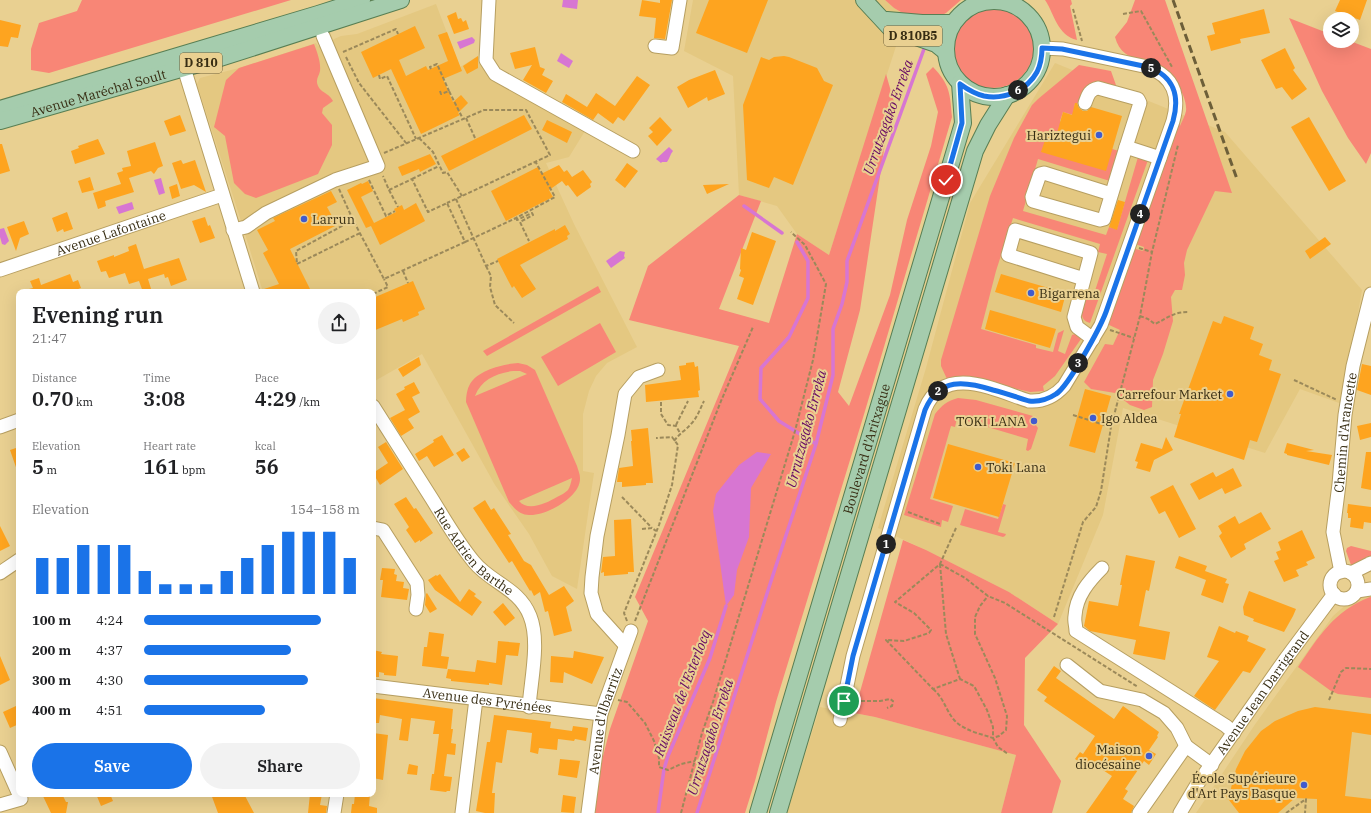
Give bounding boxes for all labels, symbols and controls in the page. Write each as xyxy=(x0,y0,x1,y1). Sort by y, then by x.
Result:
map controls xyxy=(1323,12,1359,48)
button: layers xyxy=(1323,12,1359,48)
road number: D 810B5 xyxy=(884,26,942,46)
road number: D 810 xyxy=(180,53,222,73)
water label: Urrutzagako Erreka xyxy=(859,57,917,177)
pin: 5 xyxy=(1141,58,1161,78)
text: 5 xyxy=(1148,61,1154,75)
street label: Avenue Maréchal Soult xyxy=(28,66,168,121)
pin: 6 xyxy=(1008,80,1028,100)
text: 6 xyxy=(1015,83,1021,97)
place label: Hariztegui xyxy=(1026,127,1091,144)
marker: Hariztegui xyxy=(1094,130,1104,140)
pin xyxy=(929,163,963,197)
icon: check xyxy=(935,169,957,191)
pin: 4 xyxy=(1130,204,1150,224)
street label: Avenue Lafontaine xyxy=(54,207,168,259)
text: 4 xyxy=(1137,207,1143,221)
place label: Larrun xyxy=(312,211,355,228)
marker: Larrun xyxy=(299,214,309,224)
place label: Bigarrena xyxy=(1039,285,1100,302)
marker: Bigarrena xyxy=(1026,288,1036,298)
text: Evening run xyxy=(32,300,163,329)
button: share xyxy=(318,302,360,344)
text: 21:47 xyxy=(32,330,67,347)
pin: 3 xyxy=(1068,353,1088,373)
text: 3 xyxy=(1075,356,1081,370)
water label: Urrutzagako Erreka xyxy=(782,368,830,490)
text: Distance xyxy=(32,371,77,385)
text: Time xyxy=(143,371,170,385)
text: Pace xyxy=(255,371,279,385)
street label: Chemin d'Arancette xyxy=(1330,371,1361,494)
pin: 2 xyxy=(928,381,948,401)
street label: Boulevard d'Aritxague xyxy=(839,382,894,516)
text: 2 xyxy=(935,384,941,398)
text: 0.70 xyxy=(32,385,74,412)
text: 3:08 xyxy=(143,385,185,412)
text: 4:29 xyxy=(255,385,297,412)
place label: Carrefour Market xyxy=(1116,386,1222,403)
marker: Carrefour Market xyxy=(1225,389,1235,399)
text: km xyxy=(74,395,93,409)
text: /km xyxy=(297,395,320,409)
place label: Igo Aldea xyxy=(1101,410,1158,427)
place label: TOKI LANA xyxy=(956,413,1026,430)
marker: Igo Aldea xyxy=(1088,413,1098,423)
marker: TOKI LANA xyxy=(1029,416,1039,426)
text: Elevation xyxy=(32,439,80,453)
text: Heart rate xyxy=(143,439,196,453)
text: kcal xyxy=(255,439,276,453)
text: 5 xyxy=(32,453,44,480)
text: 161 xyxy=(143,453,179,480)
text: 56 xyxy=(255,453,279,480)
place label: Toki Lana xyxy=(986,459,1046,476)
marker: Toki Lana xyxy=(973,462,983,472)
text: m xyxy=(44,463,57,477)
text: bpm xyxy=(179,463,206,477)
text: Elevation xyxy=(32,501,89,518)
text: 154–158 m xyxy=(290,501,360,518)
street label: Rue Adrien Barthe xyxy=(430,504,517,599)
pin: 1 xyxy=(876,534,896,554)
text: 1 xyxy=(883,537,889,551)
text: 100 m xyxy=(32,612,71,629)
text: 4:24 xyxy=(96,612,123,629)
water label: Ruisseau de l'Esterlocq xyxy=(649,627,714,760)
street label: Avenue Jean Darrigrand xyxy=(1213,627,1313,758)
text: 200 m xyxy=(32,642,71,659)
text: 4:37 xyxy=(96,642,123,659)
street label: Avenue d'Ilbarritz xyxy=(585,665,626,776)
text: 300 m xyxy=(32,672,71,689)
text: 4:30 xyxy=(96,672,123,689)
water label: Urrutzagako Erreka xyxy=(683,676,737,797)
street label: Avenue des Pyrénées xyxy=(422,684,552,717)
pin xyxy=(827,684,861,718)
icon: arrive xyxy=(833,690,855,712)
text: 400 m xyxy=(32,702,71,719)
text: 4:51 xyxy=(96,702,123,719)
place label: Maison diocésaine xyxy=(1075,741,1141,773)
button: Save xyxy=(32,743,192,789)
button: Share xyxy=(200,743,360,789)
marker: Maison diocésaine xyxy=(1144,751,1154,761)
place label: École Supérieure d'Art Pays Basque xyxy=(1188,770,1296,802)
marker: École Supérieure d'Art Pays Basque xyxy=(1299,780,1309,790)

